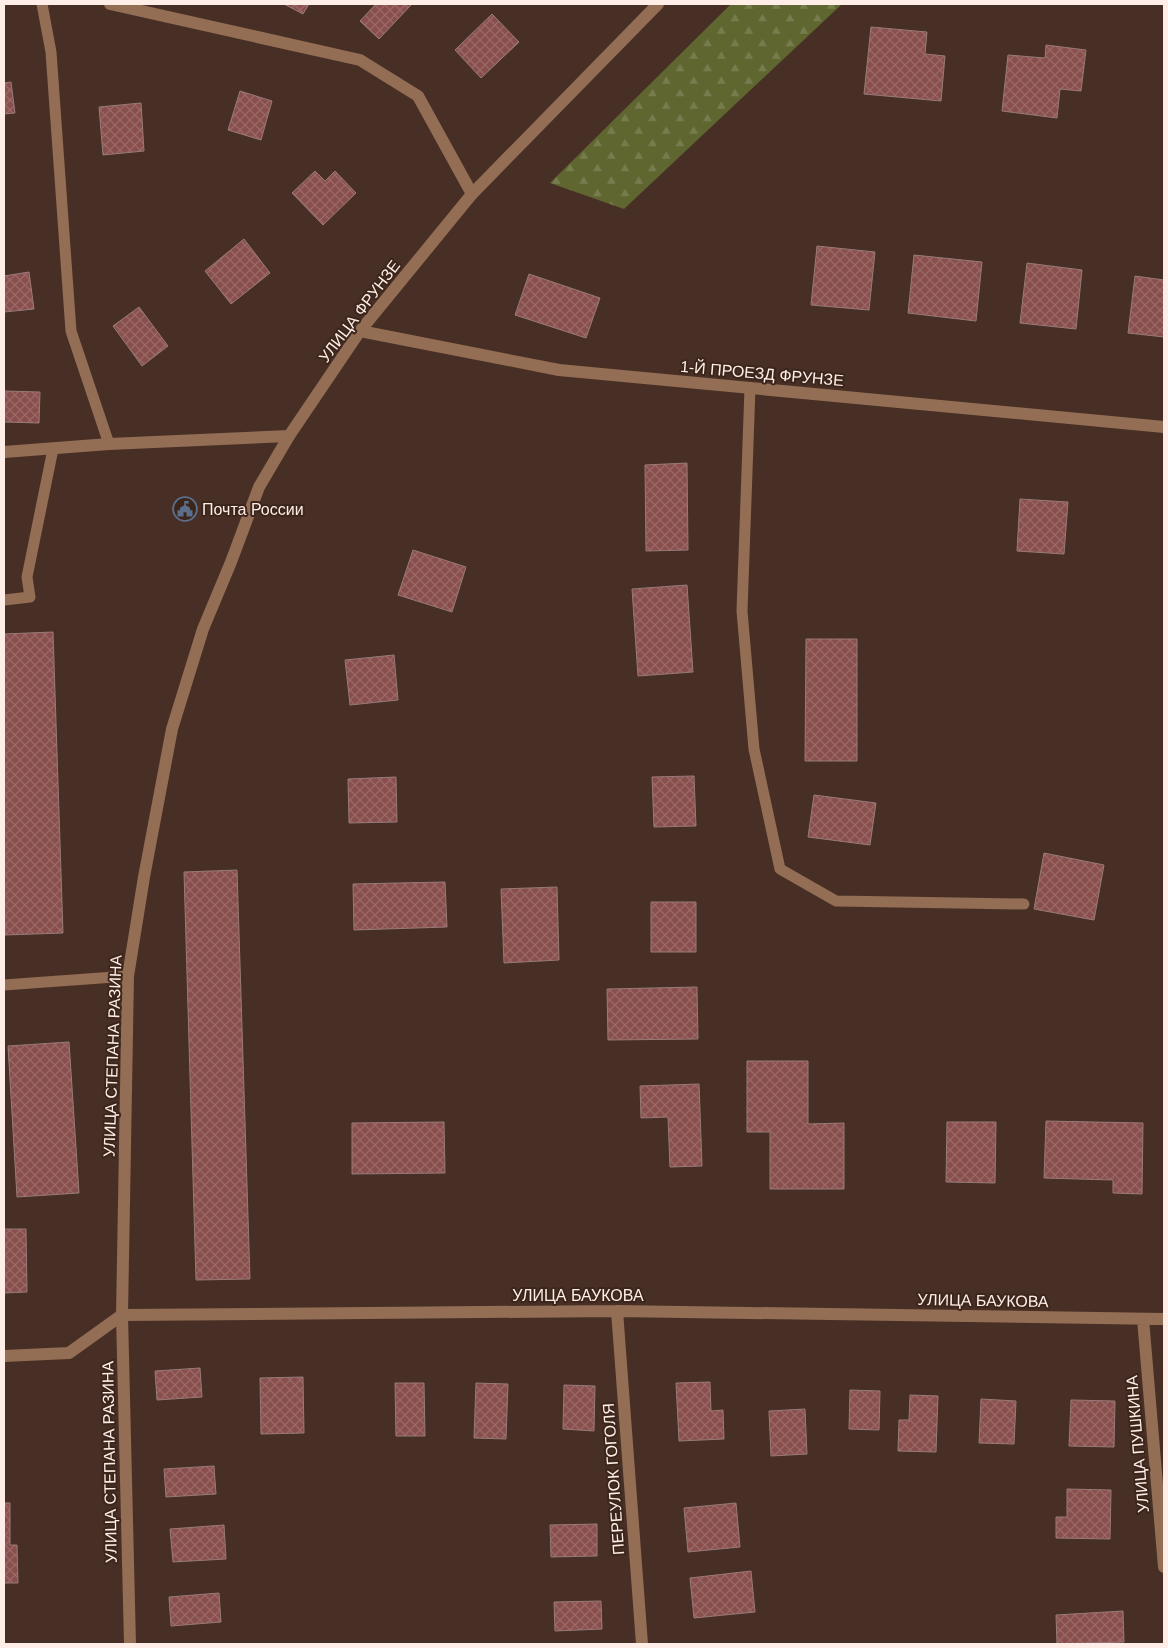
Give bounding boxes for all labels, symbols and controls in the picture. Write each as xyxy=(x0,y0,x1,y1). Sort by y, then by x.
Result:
street label: УЛИЦА ФРУНЗЕ xyxy=(316,257,403,366)
street label: 1-Й ПРОЕЗД ФРУНЗЕ xyxy=(679,357,845,389)
public building icon: Почта России xyxy=(172,496,198,522)
place label: Почта России xyxy=(202,501,304,518)
street label: УЛИЦА СТЕПАНА РАЗИНА xyxy=(100,954,125,1157)
street label: УЛИЦА БАУКОВА xyxy=(512,1287,644,1304)
street label: УЛИЦА БАУКОВА xyxy=(917,1291,1049,1310)
street label: УЛИЦА СТЕПАНА РАЗИНА xyxy=(99,1360,120,1563)
street label: УЛИЦА ПУШКИНА xyxy=(1123,1374,1152,1513)
street label: ПЕРЕУЛОК ГОГОЛЯ xyxy=(600,1402,627,1555)

